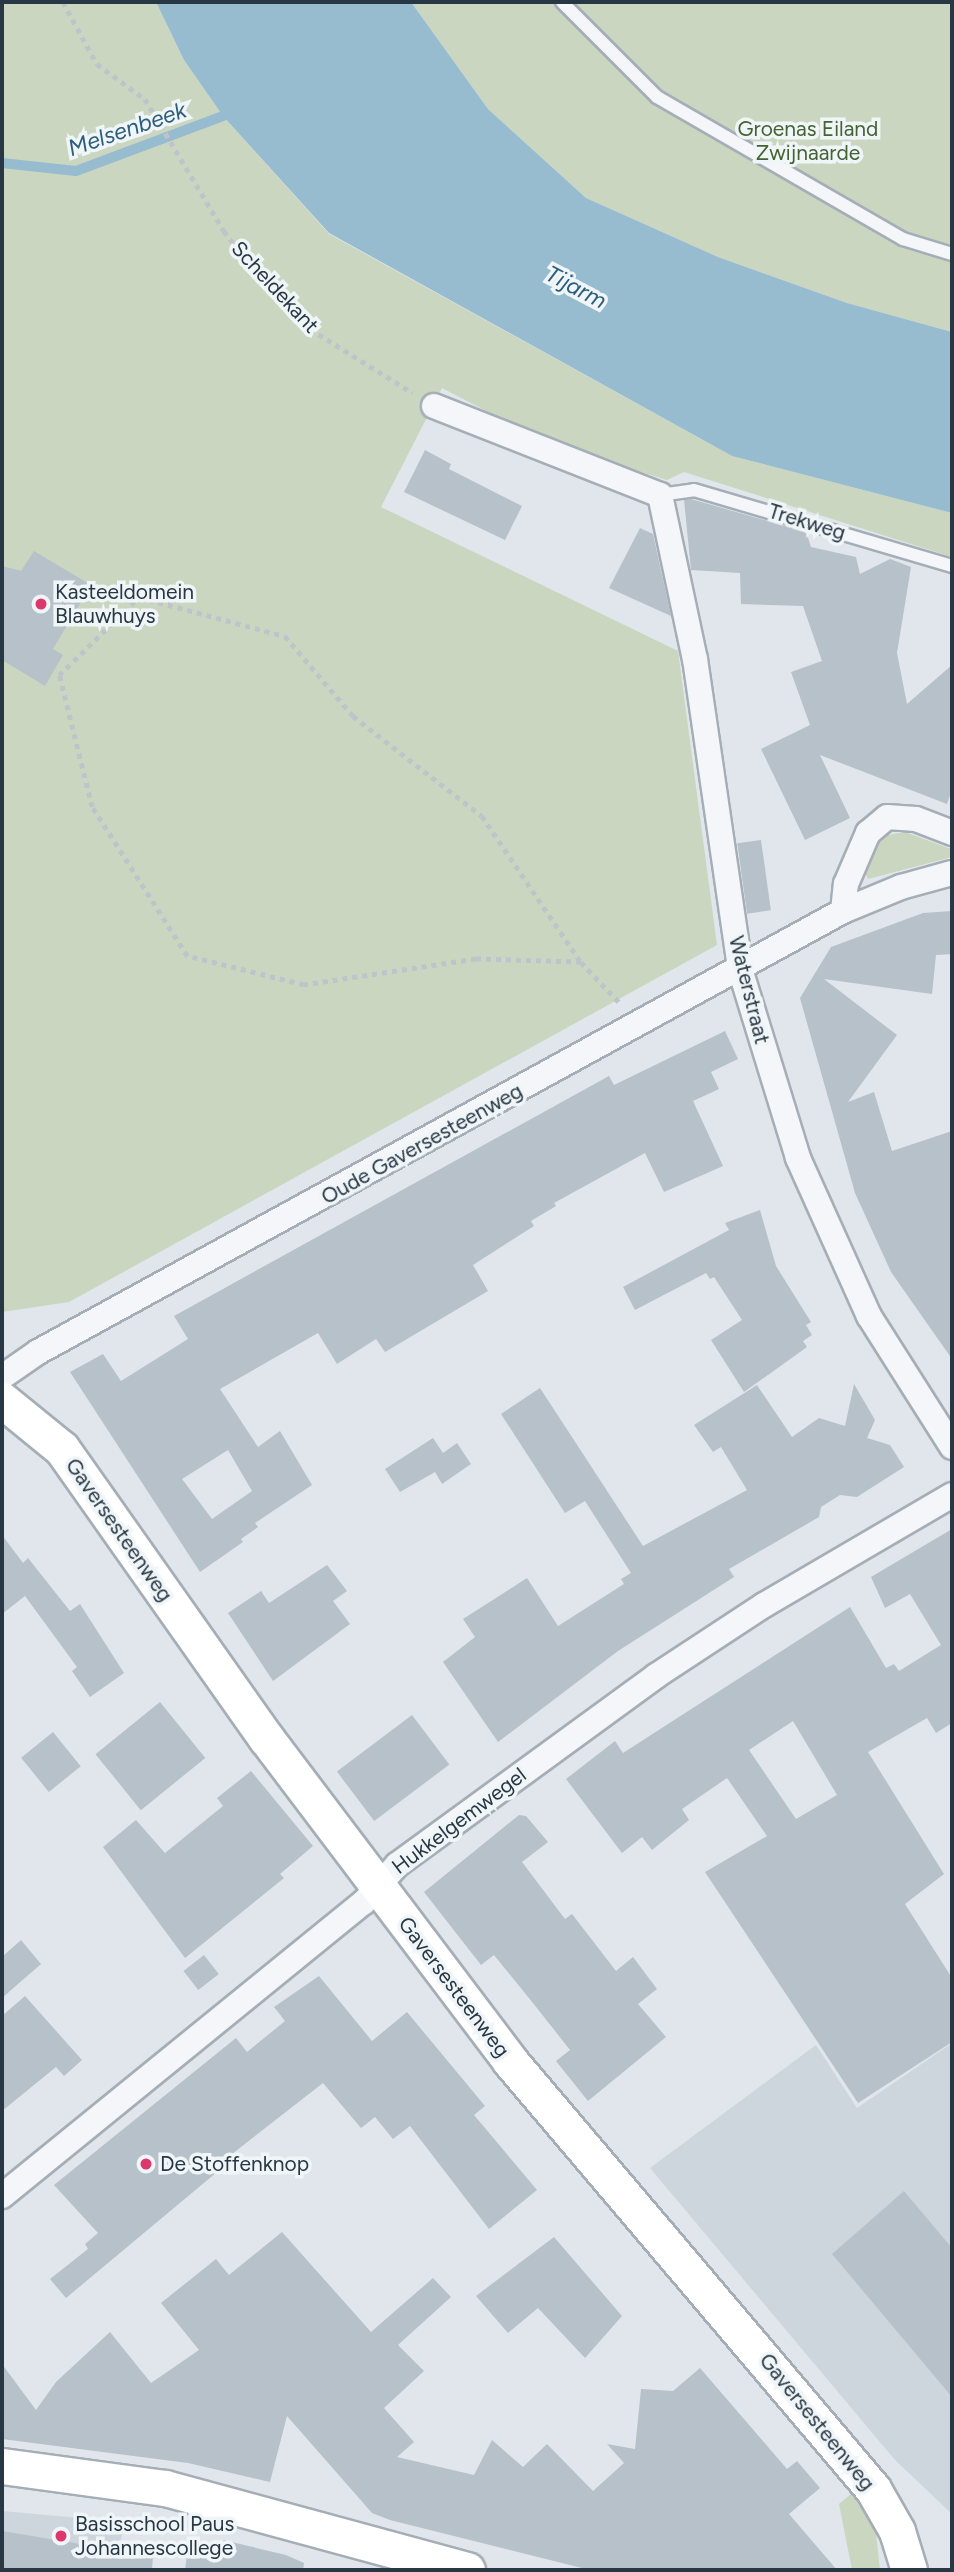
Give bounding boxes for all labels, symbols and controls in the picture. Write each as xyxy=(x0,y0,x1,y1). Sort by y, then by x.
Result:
water label: Melsenbeek xyxy=(64,96,190,162)
park label: Groenas Eiland Zwijnaarde xyxy=(738,116,878,166)
street label: Scheldekant xyxy=(226,236,324,338)
water label: Tijarm xyxy=(541,260,611,314)
street label: Trekweg xyxy=(765,498,849,546)
place label: Kasteeldomein Blauwhuys xyxy=(55,579,194,629)
marker: Kasteeldomein Blauwhuys xyxy=(33,596,49,612)
street label: Waterstraat xyxy=(723,933,775,1047)
street label: Oude Gaversesteenweg xyxy=(317,1078,527,1210)
street label: Gaversesteenweg xyxy=(60,1453,178,1607)
street label: Hukkelgemwegel xyxy=(387,1762,531,1880)
street label: Gaversesteenweg xyxy=(393,1912,515,2062)
place label: De Stoffenknop xyxy=(160,2151,309,2177)
marker: De Stoffenknop xyxy=(138,2156,154,2172)
street label: Gaversesteenweg xyxy=(754,2348,880,2496)
place label: Basisschool Paus Johannescollege xyxy=(75,2511,234,2561)
marker: Basisschool Paus Johannescollege xyxy=(53,2528,69,2544)

